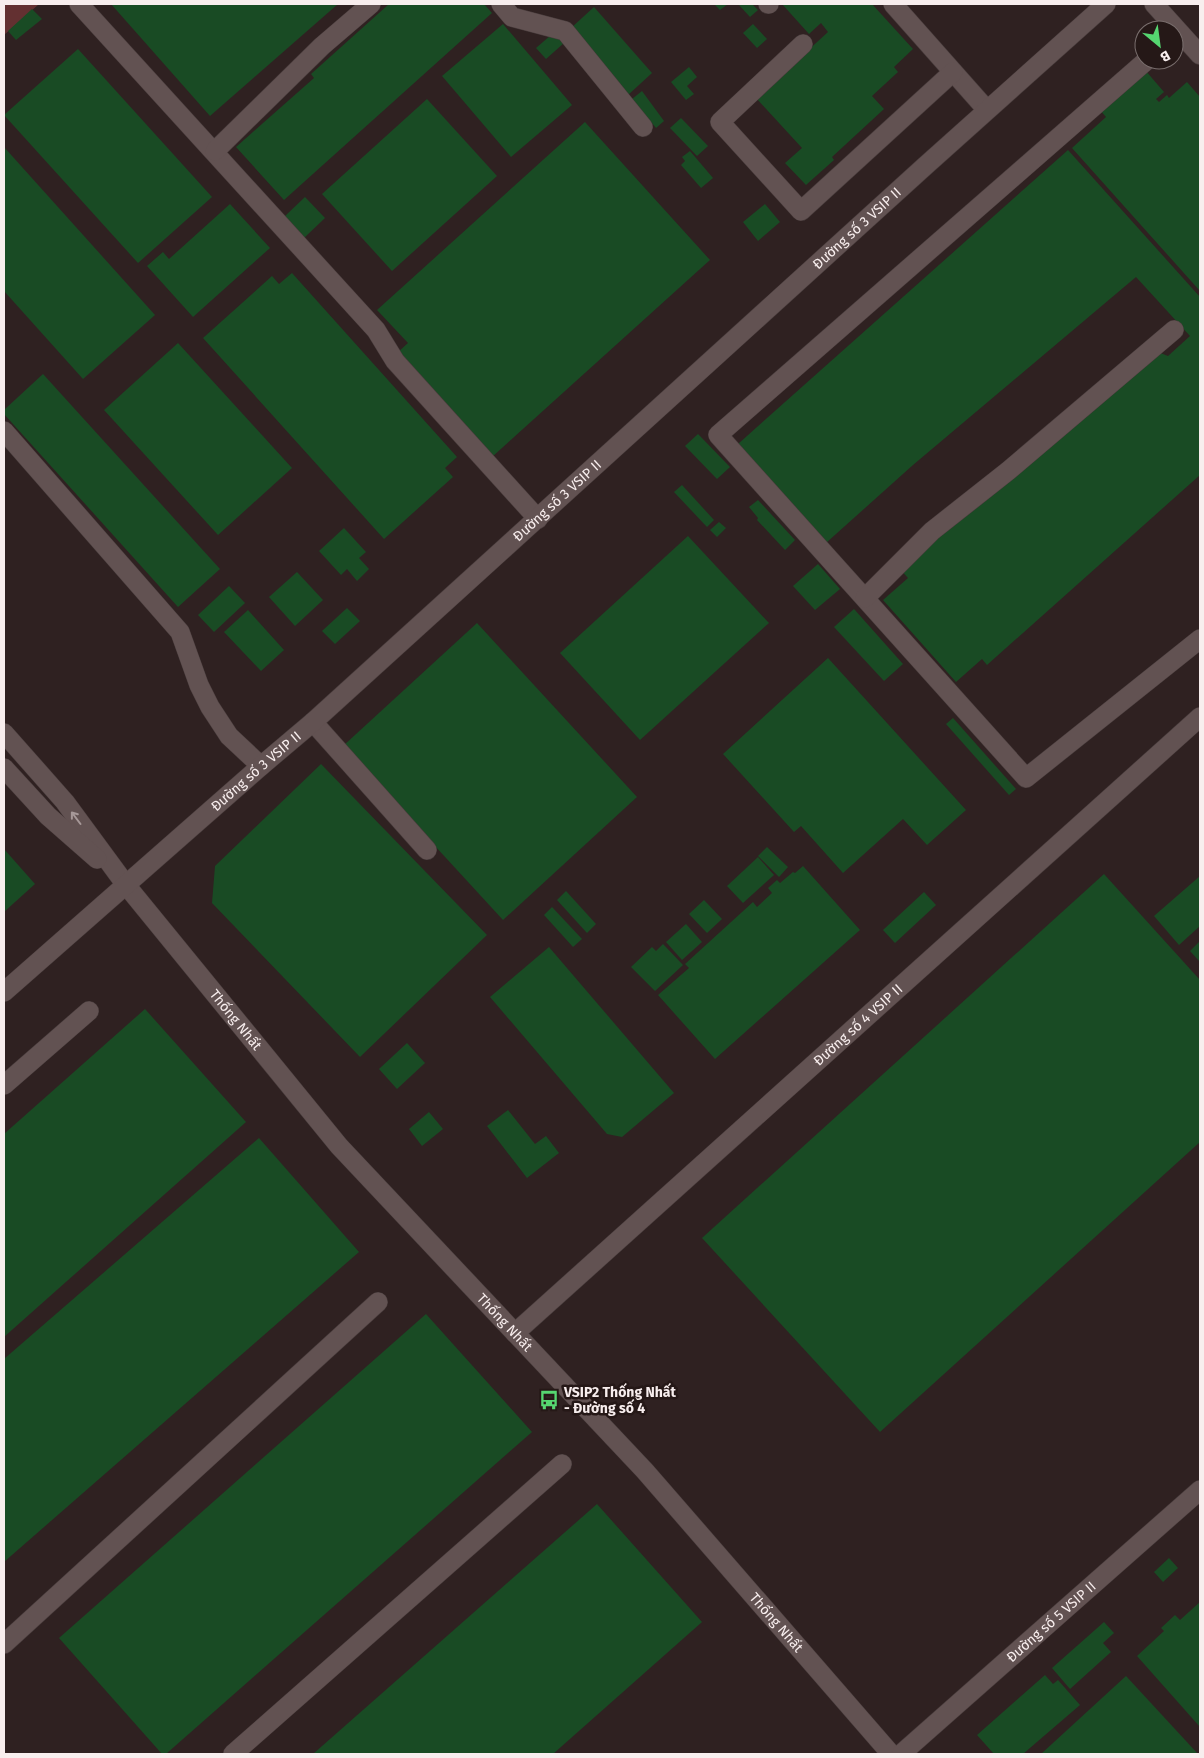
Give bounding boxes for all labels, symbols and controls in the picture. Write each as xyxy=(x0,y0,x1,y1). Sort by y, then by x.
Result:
north arrow xyxy=(1134,20,1184,70)
text: B xyxy=(1157,46,1173,66)
street label: Đường số 3 VSIP II xyxy=(809,184,905,273)
street label: Đường số 3 VSIP II xyxy=(510,456,605,545)
street label: Đường số 3 VSIP II xyxy=(208,728,305,815)
one-way arrow xyxy=(71,811,81,825)
street label: Đường số 4 VSIP II xyxy=(810,981,906,1070)
street label: Thống Nhất xyxy=(206,986,266,1055)
street label: Thống Nhất xyxy=(473,1290,537,1356)
place label: VSIP2 Thống Nhất - Đường số 4 xyxy=(563,1382,676,1417)
bus stop icon: VSIP2 Thống Nhất - Đường số 4 xyxy=(538,1389,560,1411)
street label: Đường số 5 VSIP II xyxy=(1003,1578,1099,1666)
street label: Thống Nhất xyxy=(746,1589,807,1657)

